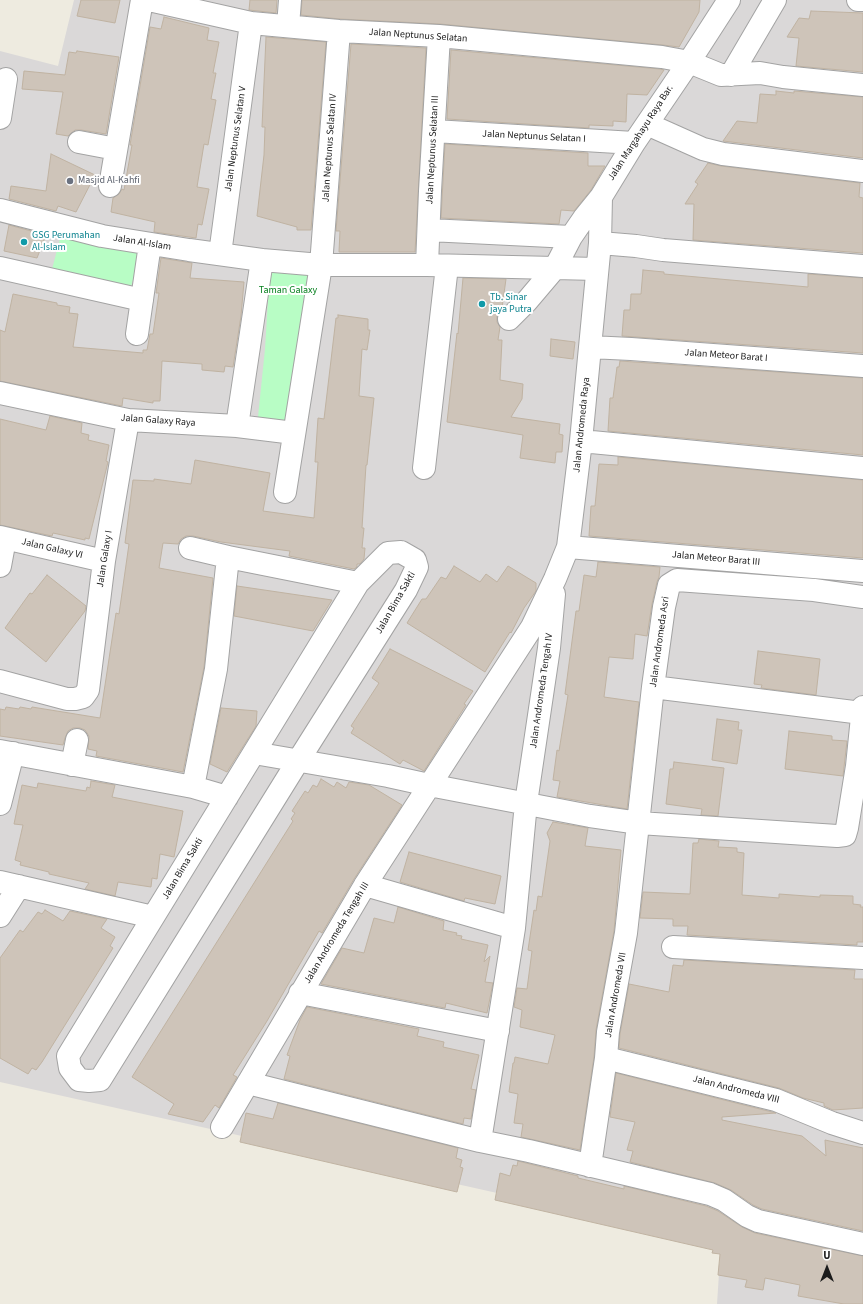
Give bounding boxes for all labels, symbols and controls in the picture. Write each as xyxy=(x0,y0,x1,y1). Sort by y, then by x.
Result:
street label: Jalan Neptunus Selatan xyxy=(368,27,468,45)
street label: Jalan Margahayu Raya Bar. xyxy=(606,83,676,183)
street label: Jalan Neptunus Selatan V xyxy=(223,86,249,192)
street label: Jalan Neptunus Selatan IV xyxy=(320,93,340,203)
street label: Jalan Neptunus Selatan III xyxy=(424,95,442,205)
street label: Jalan Neptunus Selatan I xyxy=(482,128,586,146)
place label: Masjid Al-Kahfi xyxy=(78,175,140,187)
marker: Masjid Al-Kahfi xyxy=(65,176,75,186)
place label: GSG Perumahan Al-Islam xyxy=(32,230,100,254)
street label: Jalan Al-Islam xyxy=(112,232,172,254)
marker: GSG Perumahan Al-Islam xyxy=(19,237,29,247)
park label: Taman Galaxy xyxy=(259,285,317,297)
place label: Tb. Sinar jaya Putra xyxy=(490,292,532,316)
marker: Tb. Sinar jaya Putra xyxy=(477,299,487,309)
street label: Jalan Meteor Barat I xyxy=(684,347,768,365)
street label: Jalan Andromeda Raya xyxy=(571,377,593,473)
street label: Jalan Galaxy Raya xyxy=(120,412,196,430)
street label: Jalan Galaxy I xyxy=(95,530,115,588)
street label: Jalan Galaxy VI xyxy=(20,536,84,562)
street label: Jalan Meteor Barat III xyxy=(671,549,761,569)
street label: Jalan Bima Sakti xyxy=(373,570,419,636)
street label: Jalan Andromeda Asri xyxy=(648,596,672,688)
street label: Jalan Andromeda Tengah IV xyxy=(528,633,556,749)
street label: Jalan Bima Sakti xyxy=(160,836,206,902)
street label: Jalan Andromeda Tengah III xyxy=(302,880,372,986)
street label: Jalan Andromeda VII xyxy=(603,951,629,1039)
street label: Jalan Andromeda VIII xyxy=(691,1073,781,1107)
north arrow xyxy=(807,1248,847,1288)
text: U xyxy=(823,1248,831,1263)

